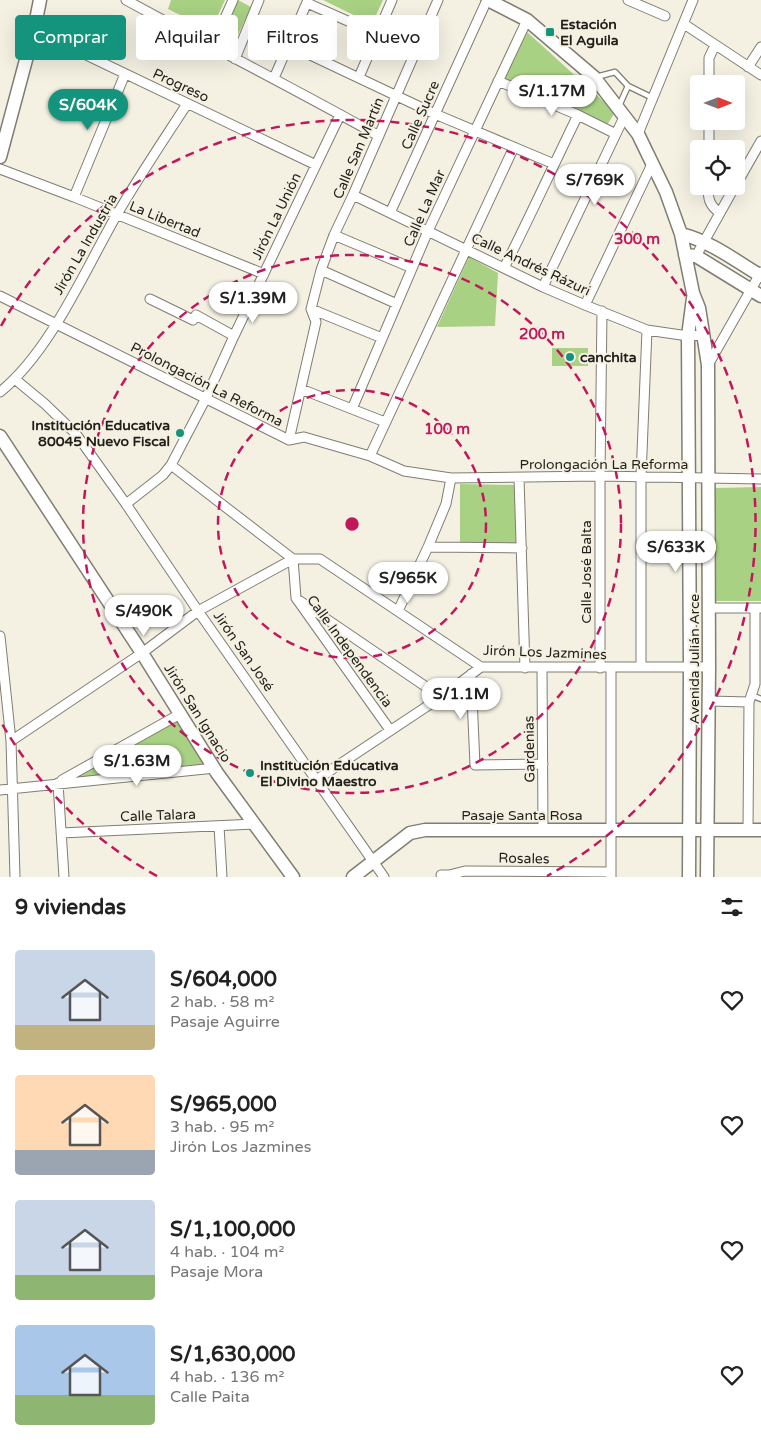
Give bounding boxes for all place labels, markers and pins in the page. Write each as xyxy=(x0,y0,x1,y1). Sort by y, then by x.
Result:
place label: Estación El Aguila xyxy=(560,16,619,49)
marker: Estación El Aguila xyxy=(544,26,556,38)
pin: S/1.17M xyxy=(506,74,598,117)
pin: S/604K xyxy=(47,88,129,131)
pin: S/769K xyxy=(554,164,636,206)
pin: S/1.39M xyxy=(207,282,299,324)
place label: canchita xyxy=(580,349,637,366)
marker: canchita xyxy=(564,351,576,363)
place label: Institución Educativa 80045 Nuevo Fiscal xyxy=(31,417,170,450)
marker: Institución Educativa 80045 Nuevo Fiscal xyxy=(174,427,186,439)
centre of rings xyxy=(343,515,361,533)
pin: S/633K xyxy=(635,530,717,573)
pin: S/965K xyxy=(367,562,449,604)
pin: S/490K xyxy=(103,594,185,637)
pin: S/1.1M xyxy=(420,678,502,720)
pin: S/1.63M xyxy=(91,744,183,787)
place label: Institución Educativa El Divino Maestro xyxy=(260,757,399,790)
marker: Institución Educativa El Divino Maestro xyxy=(244,767,256,779)

